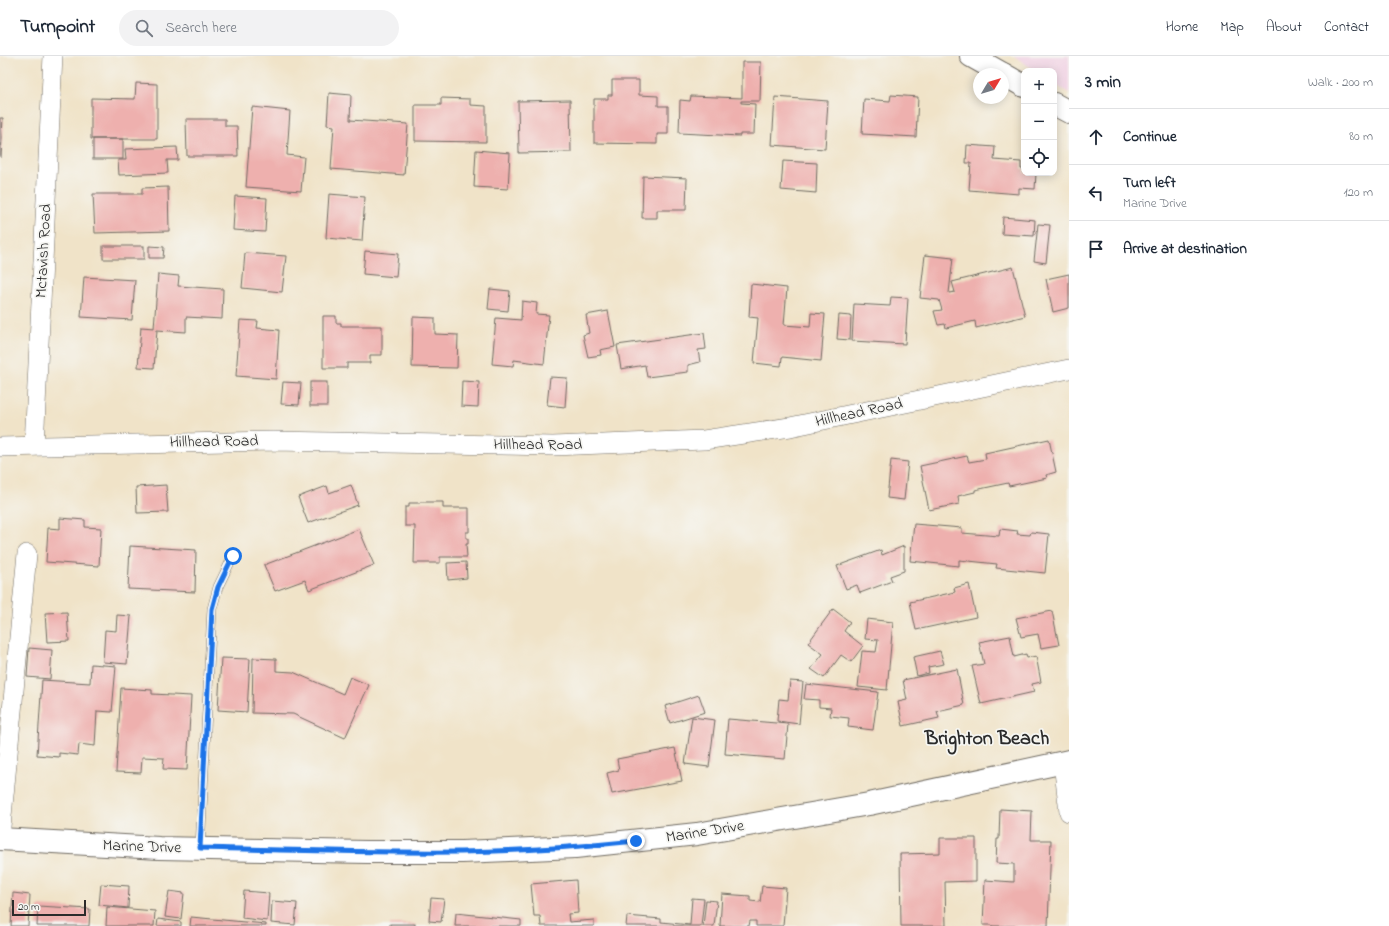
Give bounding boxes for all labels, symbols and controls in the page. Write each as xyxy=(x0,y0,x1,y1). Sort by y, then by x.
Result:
search box xyxy=(119,10,399,46)
text: Turnpoint xyxy=(20,14,95,41)
icon: search xyxy=(133,17,155,39)
text: Search here xyxy=(165,17,237,39)
text: Home xyxy=(1166,17,1198,38)
text: Map xyxy=(1220,17,1244,38)
text: About xyxy=(1266,17,1302,38)
text: Contact xyxy=(1324,17,1369,38)
north arrow xyxy=(973,68,1009,104)
map controls xyxy=(1021,68,1057,176)
button: + xyxy=(1021,68,1057,104)
text: 3 min xyxy=(1085,70,1121,95)
text: Walk · 200 m xyxy=(1308,73,1373,92)
button: − xyxy=(1021,104,1057,140)
icon: ahead xyxy=(1085,126,1107,148)
text: Continue xyxy=(1123,126,1177,148)
text: 80 m xyxy=(1349,127,1373,146)
button: locate xyxy=(1021,140,1057,176)
text: Turn left xyxy=(1123,172,1176,194)
icon: left xyxy=(1085,182,1107,204)
text: 120 m xyxy=(1343,183,1373,202)
text: Marine Drive xyxy=(1123,194,1187,213)
street label: Mctavish Road xyxy=(30,203,58,299)
icon: arrive xyxy=(1085,238,1107,260)
text: Arrive at destination xyxy=(1123,238,1247,260)
street label: Hillhead Road xyxy=(813,392,905,434)
street label: Hillhead Road xyxy=(169,429,259,455)
street label: Hillhead Road xyxy=(494,433,582,457)
route start xyxy=(224,547,242,565)
district label: Brighton Beach xyxy=(924,725,1049,755)
street label: Marine Drive xyxy=(664,814,747,850)
route end xyxy=(627,832,645,850)
street label: Marine Drive xyxy=(102,834,183,860)
scale bar xyxy=(12,898,86,917)
text: 20 m xyxy=(18,899,40,915)

